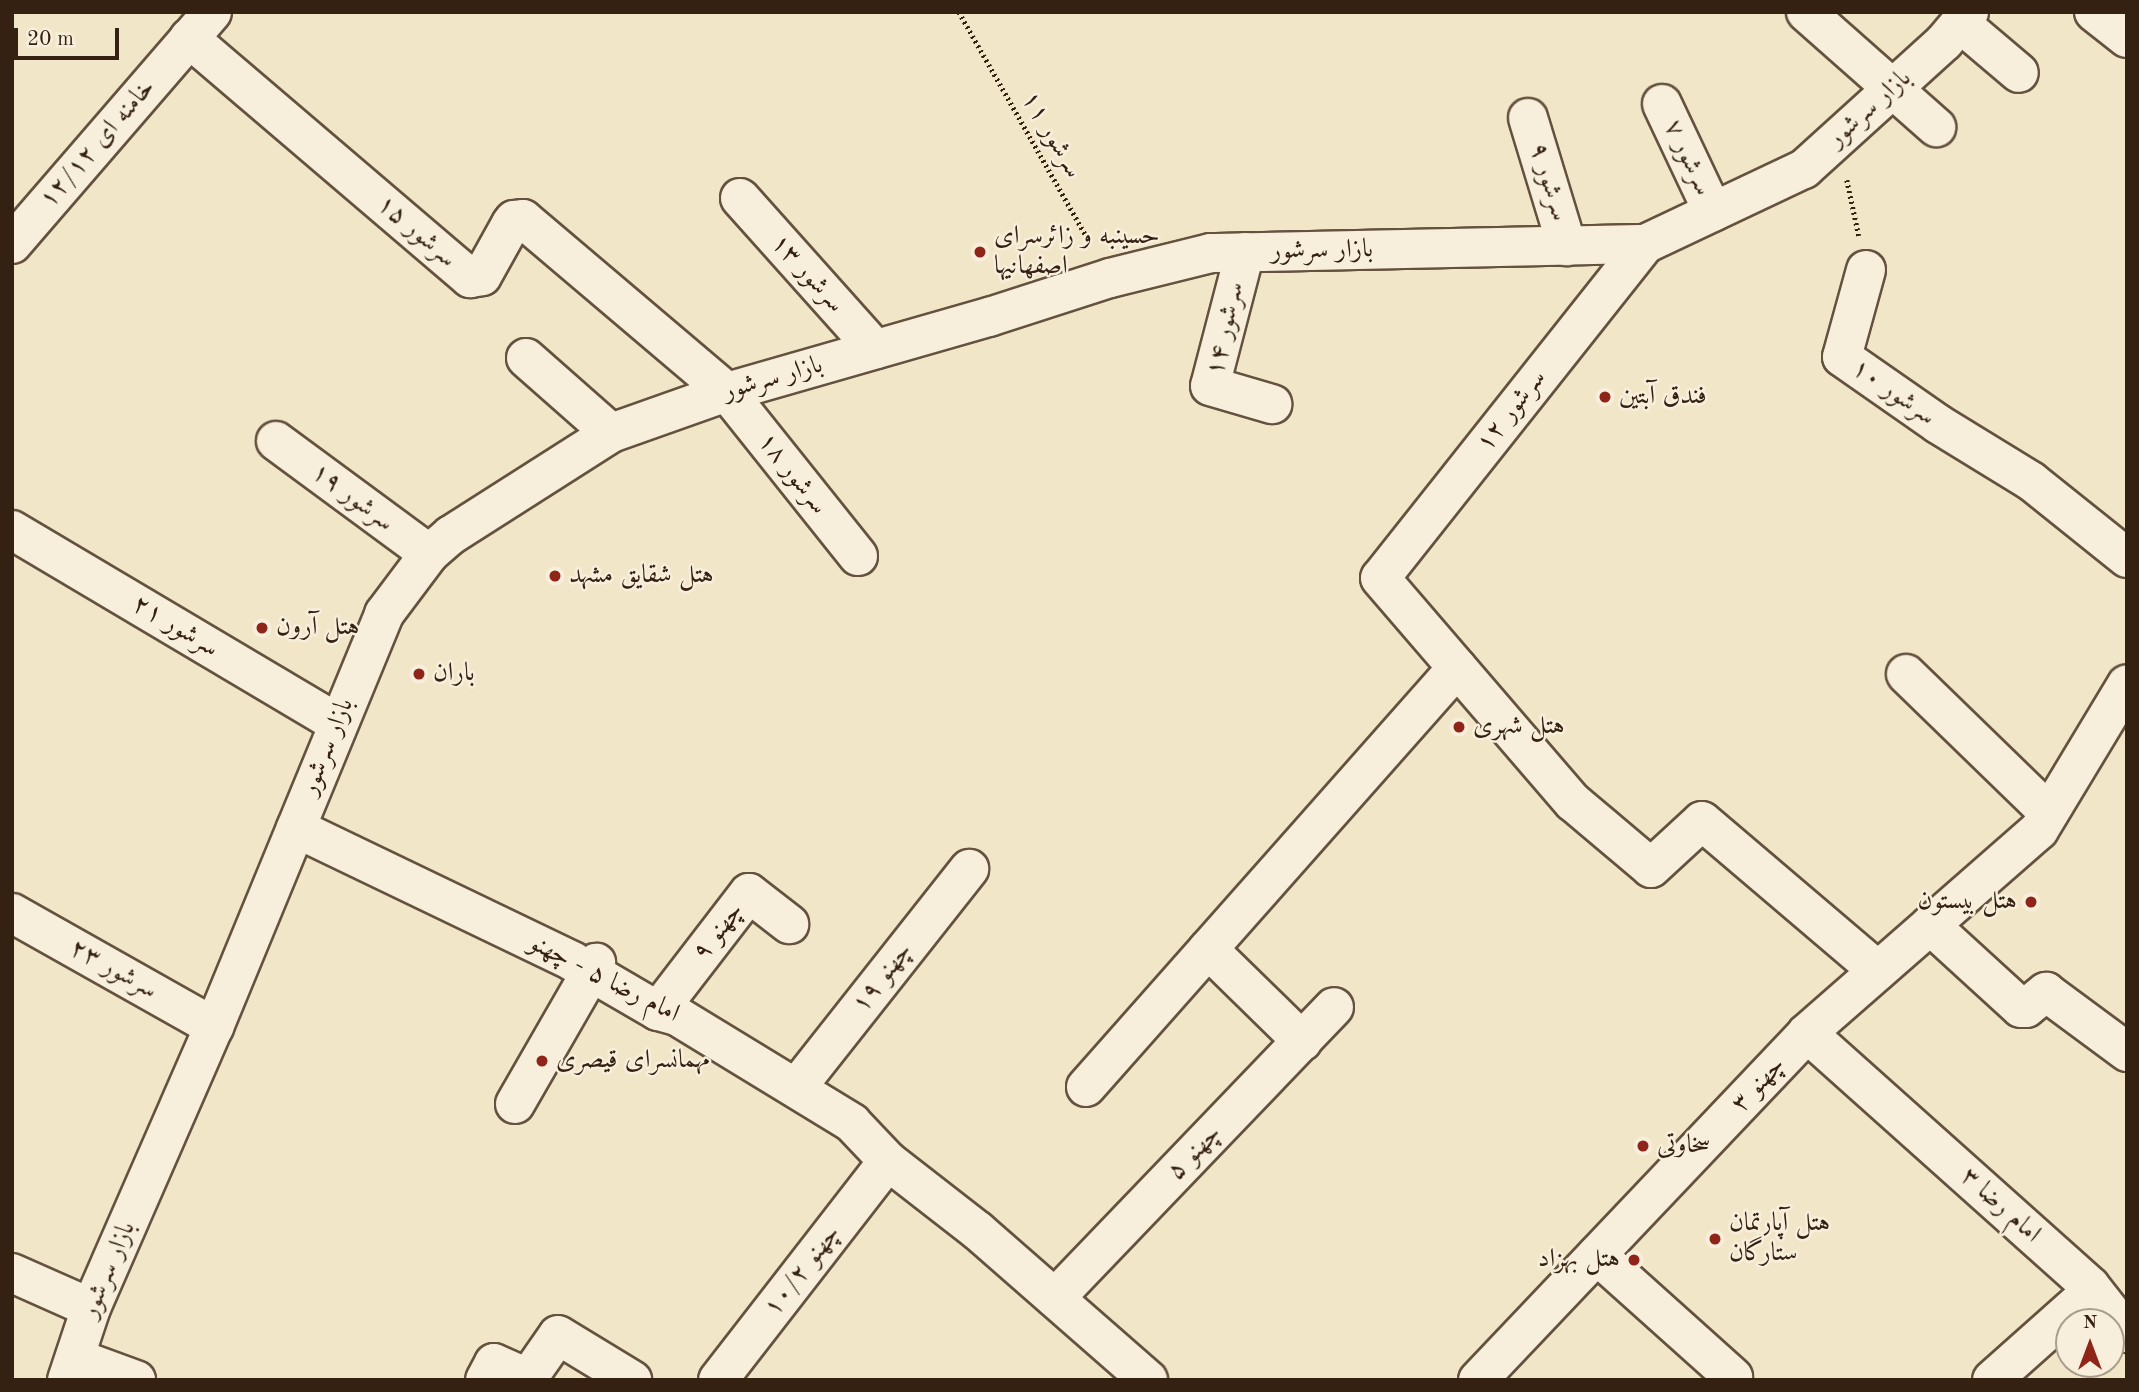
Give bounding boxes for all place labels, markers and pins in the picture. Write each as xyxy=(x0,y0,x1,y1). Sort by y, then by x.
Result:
place label: حسینبه و زائرسرای اصفهانیها xyxy=(994,221,1160,282)
marker: حسینبه و زائرسرای اصفهانیها xyxy=(972,244,988,260)
place label: فندق آبتين xyxy=(1619,381,1707,413)
marker: فندق آبتين xyxy=(1597,389,1613,405)
place label: هتل شقایق مشهد xyxy=(569,560,714,592)
marker: هتل شقایق مشهد xyxy=(547,568,563,584)
place label: هتل آرون xyxy=(276,612,359,644)
marker: هتل آرون xyxy=(254,620,270,636)
place label: باران xyxy=(433,658,475,690)
marker: باران xyxy=(411,666,427,682)
place label: هتل شهری xyxy=(1473,711,1565,743)
marker: هتل شهری xyxy=(1451,719,1467,735)
place label: هتل بیستون xyxy=(1918,886,2017,918)
marker: هتل بیستون xyxy=(2023,894,2039,910)
place label: مهمانسرای قیصری xyxy=(556,1045,710,1077)
marker: مهمانسرای قیصری xyxy=(534,1053,550,1069)
place label: سخاوتی xyxy=(1657,1130,1711,1162)
marker: سخاوتی xyxy=(1635,1138,1651,1154)
place label: هتل آپارتمان ستارگان xyxy=(1729,1208,1830,1270)
marker: هتل آپارتمان ستارگان xyxy=(1707,1231,1723,1247)
place label: هتل بهزاد xyxy=(1538,1244,1620,1276)
marker: هتل بهزاد xyxy=(1626,1252,1642,1268)

